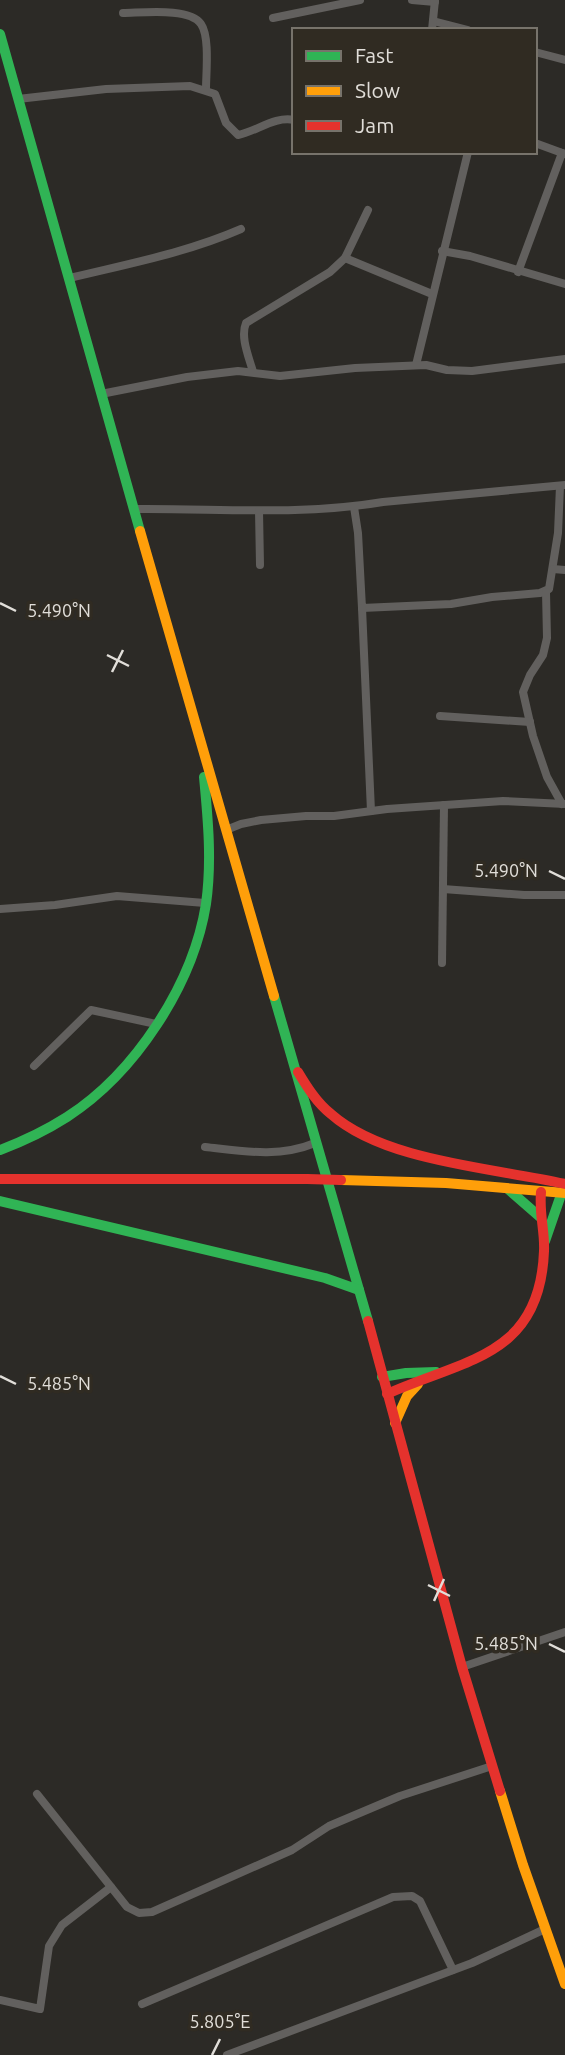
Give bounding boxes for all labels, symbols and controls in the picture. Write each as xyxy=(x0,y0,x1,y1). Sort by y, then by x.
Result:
legend xyxy=(292,28,537,154)
text: Fast xyxy=(355,43,393,67)
text: Slow xyxy=(355,78,400,102)
text: Jam xyxy=(355,113,394,137)
text: 5.490°N xyxy=(27,600,91,620)
text: 5.490°N xyxy=(474,860,538,880)
text: 5.485°N xyxy=(27,1373,91,1393)
text: 5.485°N xyxy=(474,1633,538,1653)
text: 5.805°E xyxy=(190,2011,250,2031)

